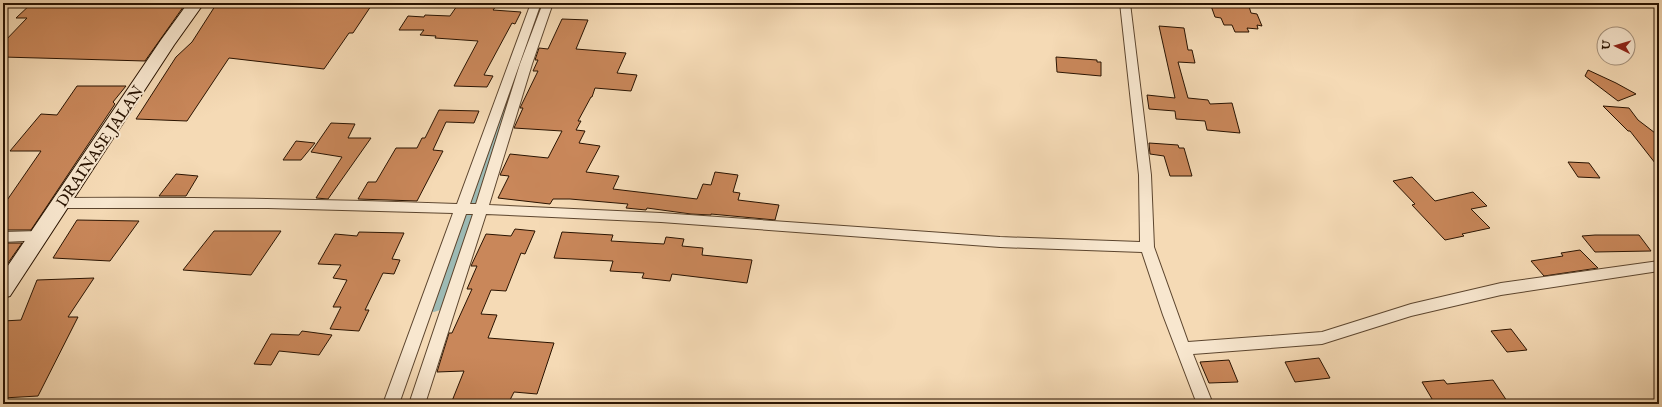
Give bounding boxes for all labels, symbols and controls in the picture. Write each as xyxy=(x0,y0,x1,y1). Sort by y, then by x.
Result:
north arrow xyxy=(1596,26,1636,66)
text: U xyxy=(1600,39,1614,51)
street label: DRAINASE JALAN xyxy=(53,82,149,212)

